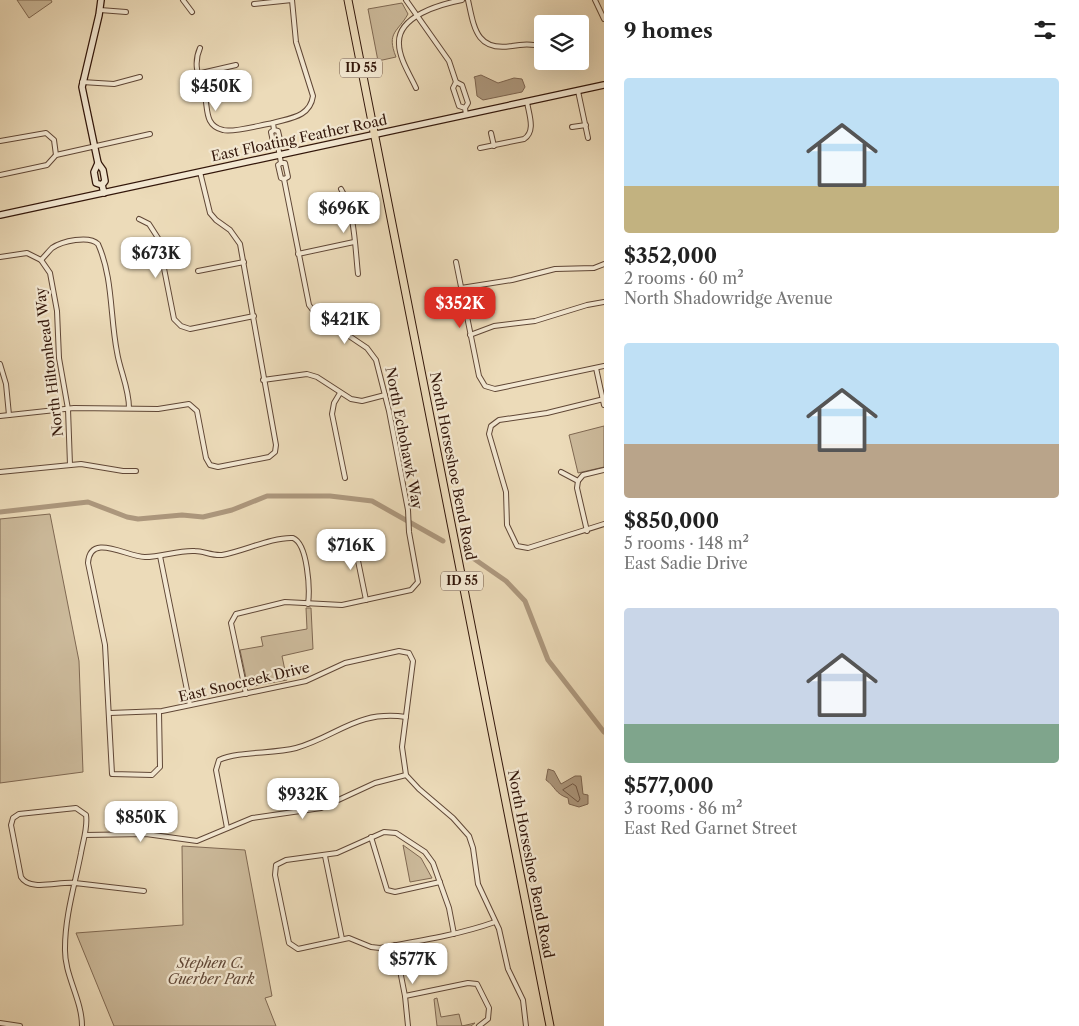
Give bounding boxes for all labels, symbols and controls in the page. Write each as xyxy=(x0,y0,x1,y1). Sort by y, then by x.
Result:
map controls xyxy=(534,15,589,70)
button: layers xyxy=(534,15,589,70)
icon: filters xyxy=(1031,16,1059,44)
text: 9 homes xyxy=(624,18,713,43)
road number: ID 55 xyxy=(340,58,382,78)
pin: $450K xyxy=(181,70,251,112)
text: $450K xyxy=(191,76,241,96)
street label: East Floating Feather Road xyxy=(209,110,389,165)
icon: home xyxy=(797,110,887,200)
pin: $696K xyxy=(309,192,379,234)
text: $696K xyxy=(319,198,369,218)
pin: $673K xyxy=(121,236,191,279)
text: $673K xyxy=(132,243,180,263)
text: $352,000 xyxy=(624,243,717,268)
text: 2 rooms · 60 m² xyxy=(624,268,744,288)
street label: North Hiltonhead Way xyxy=(31,286,67,438)
pin: $352K xyxy=(425,286,495,329)
text: North Shadowridge Avenue xyxy=(624,288,833,308)
text: $352K xyxy=(435,293,485,313)
pin: $421K xyxy=(310,302,380,345)
text: $421K xyxy=(321,309,369,329)
street label: North Echohawk Way xyxy=(381,365,427,511)
street label: North Horseshoe Bend Road xyxy=(426,370,480,562)
icon: home xyxy=(797,375,887,465)
text: $850,000 xyxy=(624,508,719,533)
pin: $716K xyxy=(316,528,386,571)
text: 5 rooms · 148 m² xyxy=(624,533,749,553)
text: $716K xyxy=(328,535,374,555)
text: East Sadie Drive xyxy=(624,553,748,573)
road number: ID 55 xyxy=(441,572,483,590)
icon: home xyxy=(797,640,887,730)
street label: East Snocreek Drive xyxy=(177,658,312,706)
street label: North Horseshoe Bend Road xyxy=(504,768,558,960)
text: $577,000 xyxy=(624,773,714,798)
pin: $932K xyxy=(268,778,338,820)
text: $932K xyxy=(278,784,328,804)
text: 3 rooms · 86 m² xyxy=(624,798,743,818)
pin: $850K xyxy=(106,800,176,843)
text: $850K xyxy=(116,807,166,827)
text: East Red Garnet Street xyxy=(624,818,797,838)
pin: $577K xyxy=(378,942,448,985)
text: $577K xyxy=(389,949,437,969)
park label: Stephen C. Guerber Park xyxy=(167,954,255,988)

